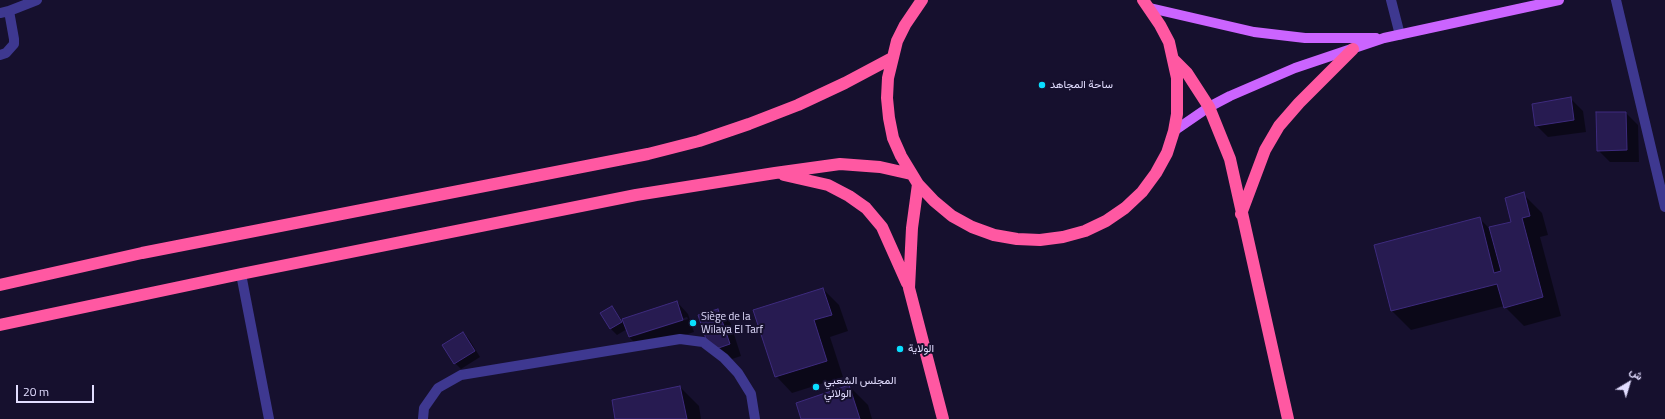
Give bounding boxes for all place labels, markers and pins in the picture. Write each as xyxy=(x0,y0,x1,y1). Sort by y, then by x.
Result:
place label: ساحة المجاهد xyxy=(1050,78,1113,92)
marker: ساحة المجاهد xyxy=(1037,80,1047,90)
place label: Siège de la Wilaya El Tarf xyxy=(701,310,763,336)
marker: Siège de la Wilaya El Tarf xyxy=(688,318,698,328)
place label: الولاية xyxy=(908,342,934,356)
marker: الولاية xyxy=(895,344,905,354)
place label: المجلس الشعبي الولائي xyxy=(824,374,896,400)
marker: المجلس الشعبي الولائي xyxy=(811,382,821,392)

